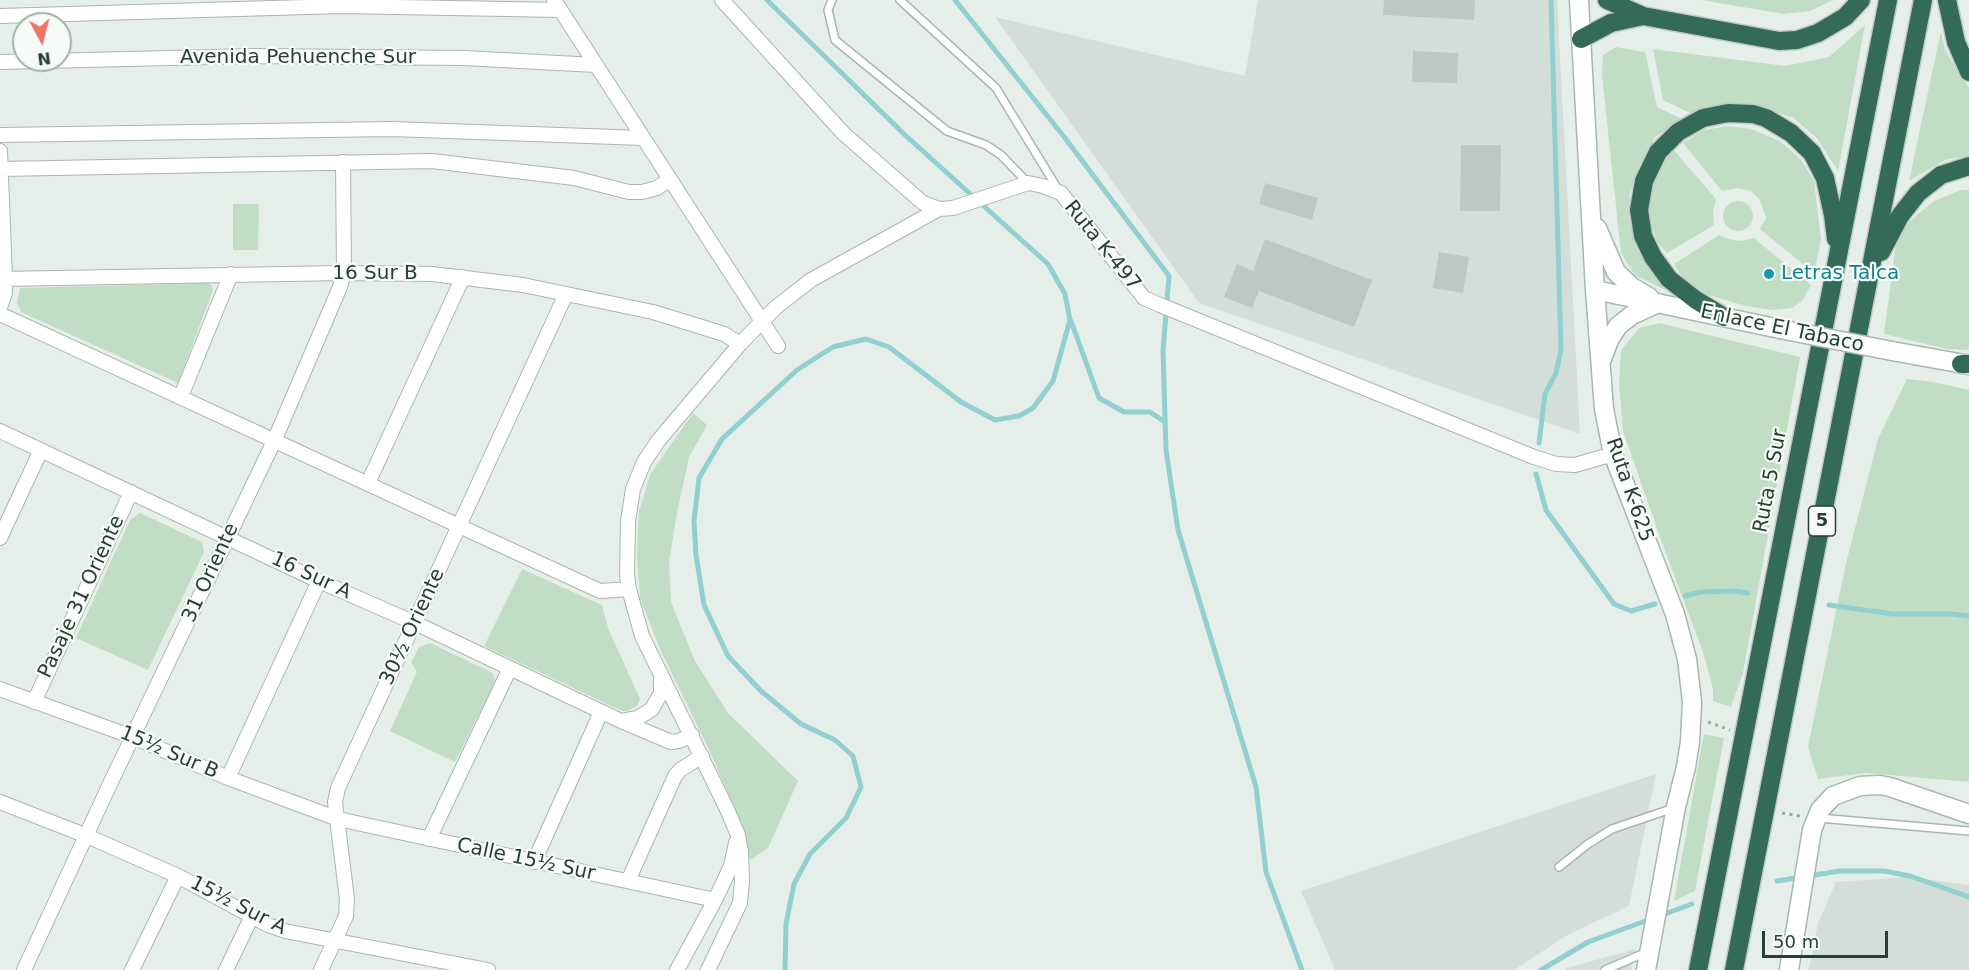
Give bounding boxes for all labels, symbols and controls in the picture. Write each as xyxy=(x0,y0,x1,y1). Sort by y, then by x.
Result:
north arrow xyxy=(12,12,72,72)
street label: Avenida Pehuenche Sur xyxy=(180,46,416,70)
text: N xyxy=(36,48,52,69)
street label: Ruta K-497 xyxy=(1059,196,1145,296)
street label: 16 Sur B xyxy=(332,262,418,286)
place label: Letras Talca xyxy=(1781,262,1899,286)
marker: Letras Talca xyxy=(1762,267,1776,281)
street label: Enlace El Tabaco xyxy=(1698,300,1866,358)
street label: Ruta 5 Sur xyxy=(1749,427,1793,535)
street label: Ruta K-625 xyxy=(1600,435,1658,545)
road number: 5 xyxy=(1808,506,1836,536)
street label: Pasaje 31 Oriente xyxy=(34,512,130,682)
street label: 31 Oriente xyxy=(178,520,244,626)
street label: 16 Sur A xyxy=(267,547,355,605)
street label: 30½ Oriente xyxy=(376,565,450,689)
street label: 15½ Sur B xyxy=(116,721,222,785)
street label: Calle 15½ Sur xyxy=(455,834,597,886)
street label: 15½ Sur A xyxy=(186,872,290,940)
scale bar xyxy=(1765,919,1891,957)
text: 50 m xyxy=(1773,931,1819,952)

